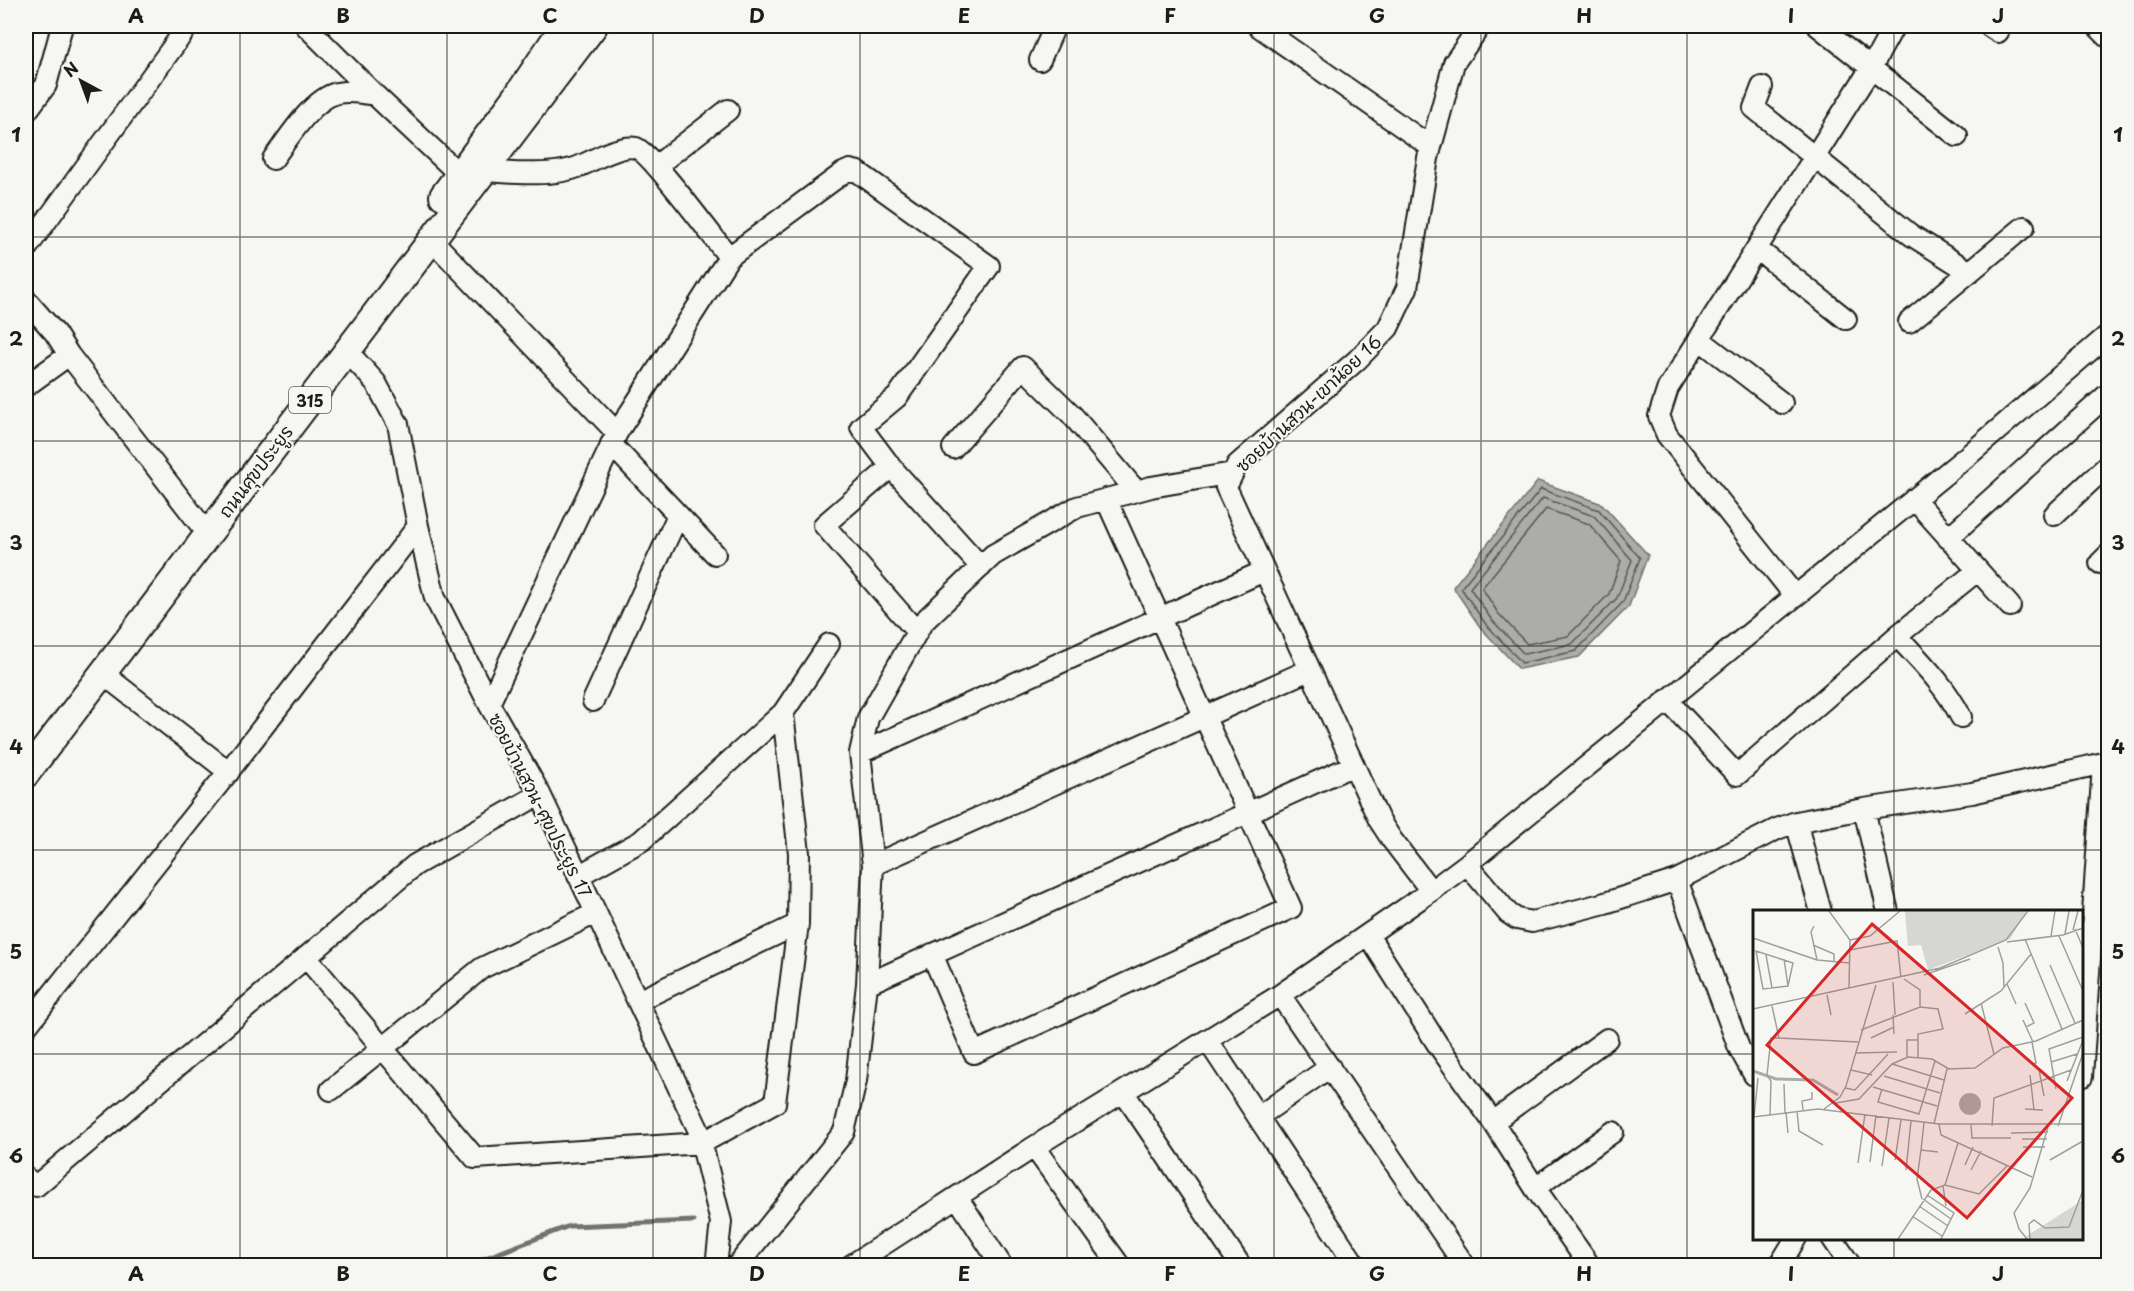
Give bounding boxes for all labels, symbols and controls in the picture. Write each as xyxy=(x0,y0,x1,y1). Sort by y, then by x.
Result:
text: A xyxy=(128,0,144,30)
text: B xyxy=(336,0,350,30)
text: C xyxy=(542,0,558,30)
text: D xyxy=(749,0,765,30)
text: E xyxy=(958,0,970,30)
text: F xyxy=(1164,0,1176,30)
text: G xyxy=(1369,0,1385,30)
text: H xyxy=(1576,0,1592,30)
text: I xyxy=(1788,0,1794,30)
text: J xyxy=(1992,0,2004,30)
north arrow xyxy=(51,51,111,111)
text: N xyxy=(58,56,83,82)
text: 1 xyxy=(11,119,21,149)
text: 1 xyxy=(2113,119,2123,149)
text: 2 xyxy=(9,323,23,353)
text: 2 xyxy=(2111,323,2125,353)
street label: ซอยบ้านสวน-เขาน้อย 16 xyxy=(1229,328,1387,478)
road number: 315 xyxy=(289,387,331,413)
street label: ถนนศุขประยูร xyxy=(211,419,300,524)
text: 3 xyxy=(9,527,23,557)
text: 3 xyxy=(2111,527,2125,557)
street label: ซอยบ้านสวน-ศุขประยูร 17 xyxy=(481,708,600,903)
text: 4 xyxy=(9,731,23,761)
text: 4 xyxy=(2111,731,2125,761)
inset map xyxy=(1753,910,2083,1240)
text: 5 xyxy=(10,936,22,966)
text: 5 xyxy=(2112,936,2124,966)
text: 6 xyxy=(9,1140,23,1170)
text: 6 xyxy=(2111,1140,2125,1170)
text: A xyxy=(128,1258,144,1288)
text: B xyxy=(336,1258,350,1288)
text: C xyxy=(542,1258,558,1288)
text: D xyxy=(749,1258,765,1288)
text: E xyxy=(958,1258,970,1288)
text: F xyxy=(1164,1258,1176,1288)
text: G xyxy=(1369,1258,1385,1288)
text: H xyxy=(1576,1258,1592,1288)
text: I xyxy=(1788,1258,1794,1288)
text: J xyxy=(1992,1258,2004,1288)

